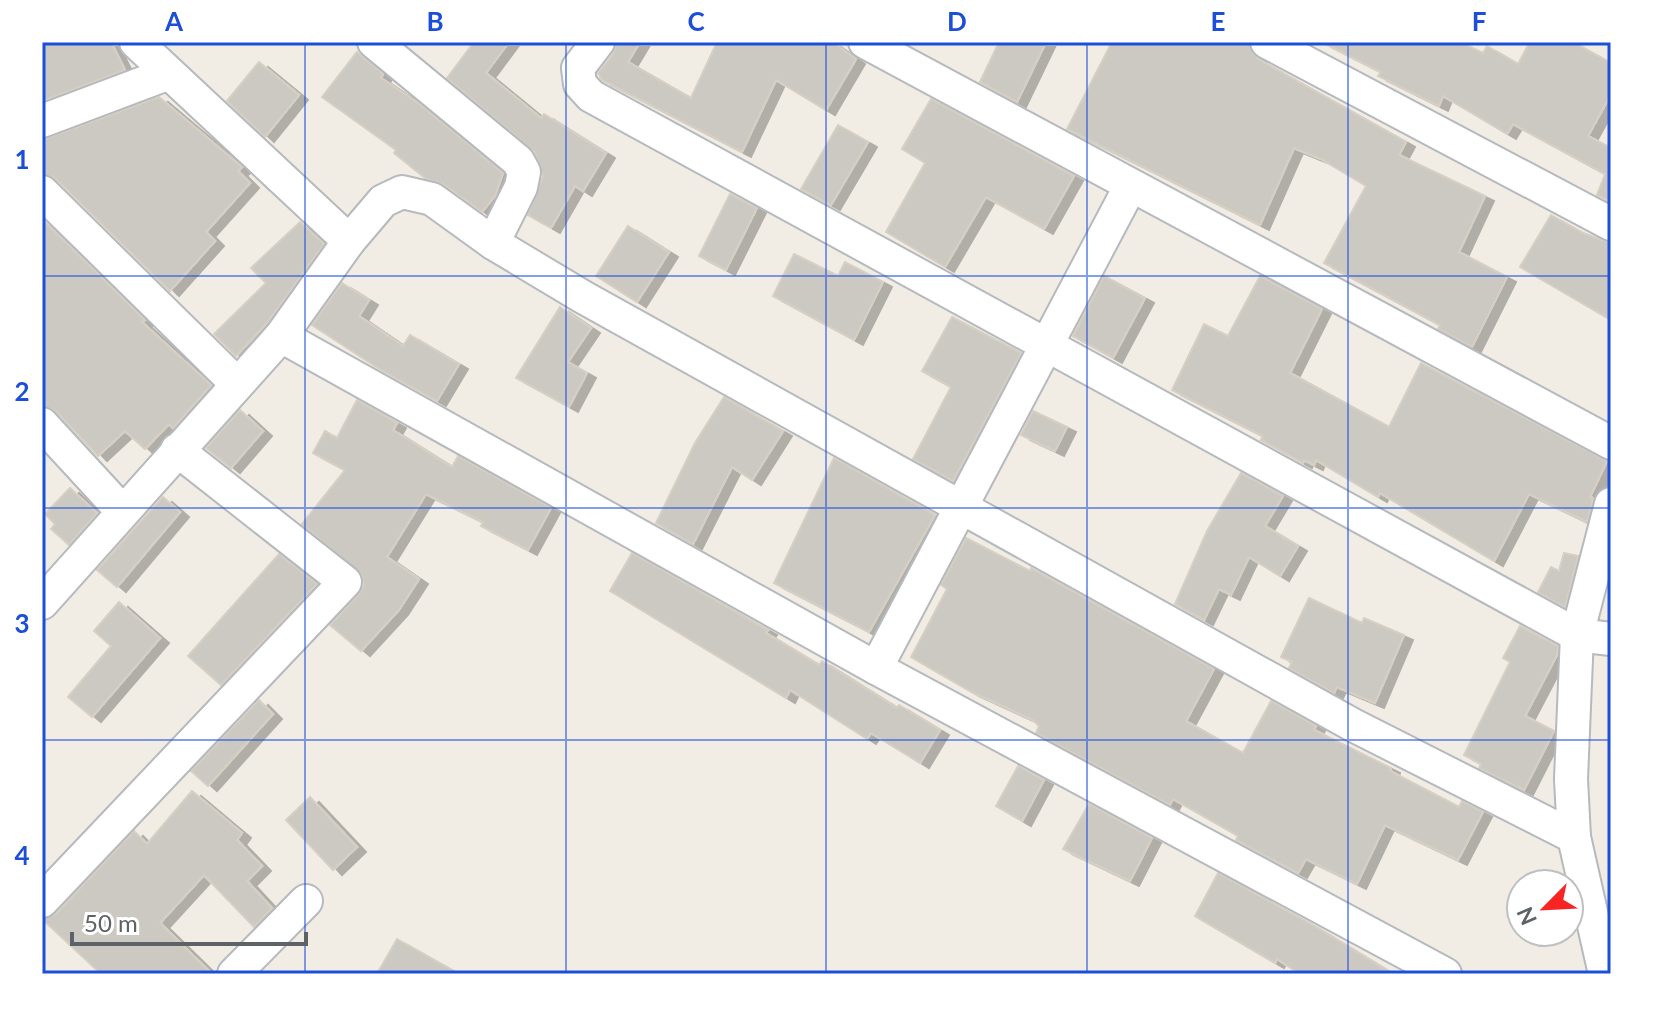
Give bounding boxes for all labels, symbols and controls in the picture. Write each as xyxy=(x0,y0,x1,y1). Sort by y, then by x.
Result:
text: A xyxy=(164,5,184,37)
text: B xyxy=(426,5,444,37)
text: C xyxy=(687,5,705,37)
text: D xyxy=(947,5,967,37)
text: E xyxy=(1211,5,1225,37)
text: F xyxy=(1472,5,1486,37)
text: 1 xyxy=(14,143,30,175)
text: 2 xyxy=(14,375,30,407)
text: 3 xyxy=(14,607,30,639)
text: 4 xyxy=(14,839,30,871)
north arrow xyxy=(1505,868,1585,948)
scale bar xyxy=(72,896,306,946)
text: N xyxy=(1510,903,1542,930)
text: 50 m xyxy=(84,908,138,937)

